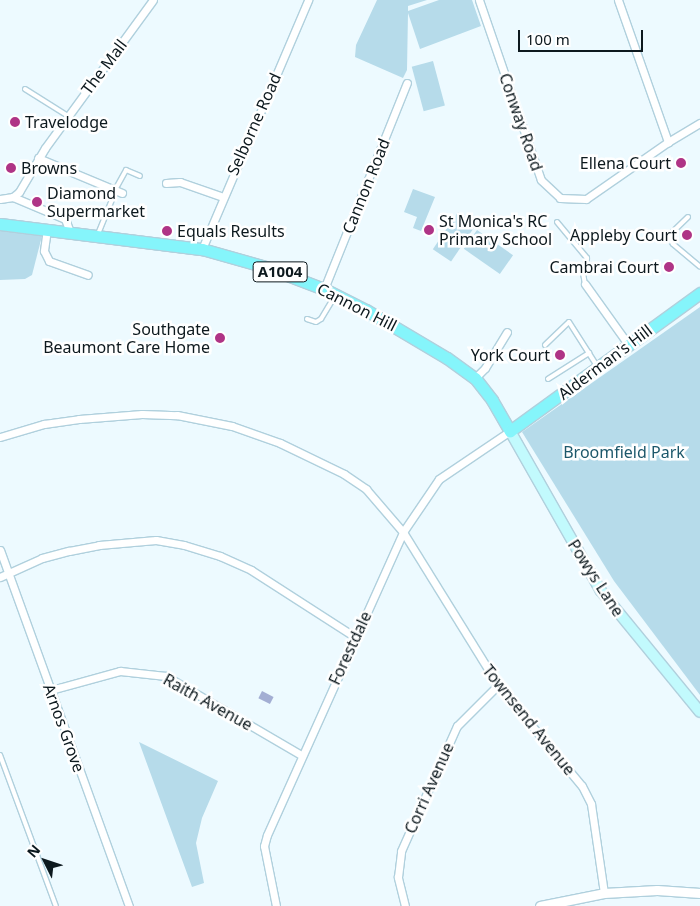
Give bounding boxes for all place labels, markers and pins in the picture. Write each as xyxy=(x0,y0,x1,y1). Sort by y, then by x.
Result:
place label: Travelodge xyxy=(25,112,108,132)
marker: Travelodge xyxy=(9,116,21,128)
place label: Ellena Court xyxy=(580,153,671,173)
marker: Ellena Court xyxy=(675,157,687,169)
place label: Browns xyxy=(21,158,77,178)
marker: Browns xyxy=(5,162,17,174)
place label: Diamond Supermarket xyxy=(47,183,145,221)
marker: Diamond Supermarket xyxy=(31,196,43,208)
place label: St Monica's RC Primary School xyxy=(439,211,552,249)
place label: Equals Results xyxy=(177,221,285,241)
marker: St Monica's RC Primary School xyxy=(423,224,435,236)
marker: Equals Results xyxy=(161,225,173,237)
place label: Appleby Court xyxy=(570,225,677,245)
marker: Appleby Court xyxy=(681,229,693,241)
place label: Cambrai Court xyxy=(549,257,659,277)
marker: Cambrai Court xyxy=(663,261,675,273)
place label: Southgate Beaumont Care Home xyxy=(43,319,210,357)
marker: Southgate Beaumont Care Home xyxy=(214,332,226,344)
place label: York Court xyxy=(471,345,550,365)
marker: York Court xyxy=(554,349,566,361)

